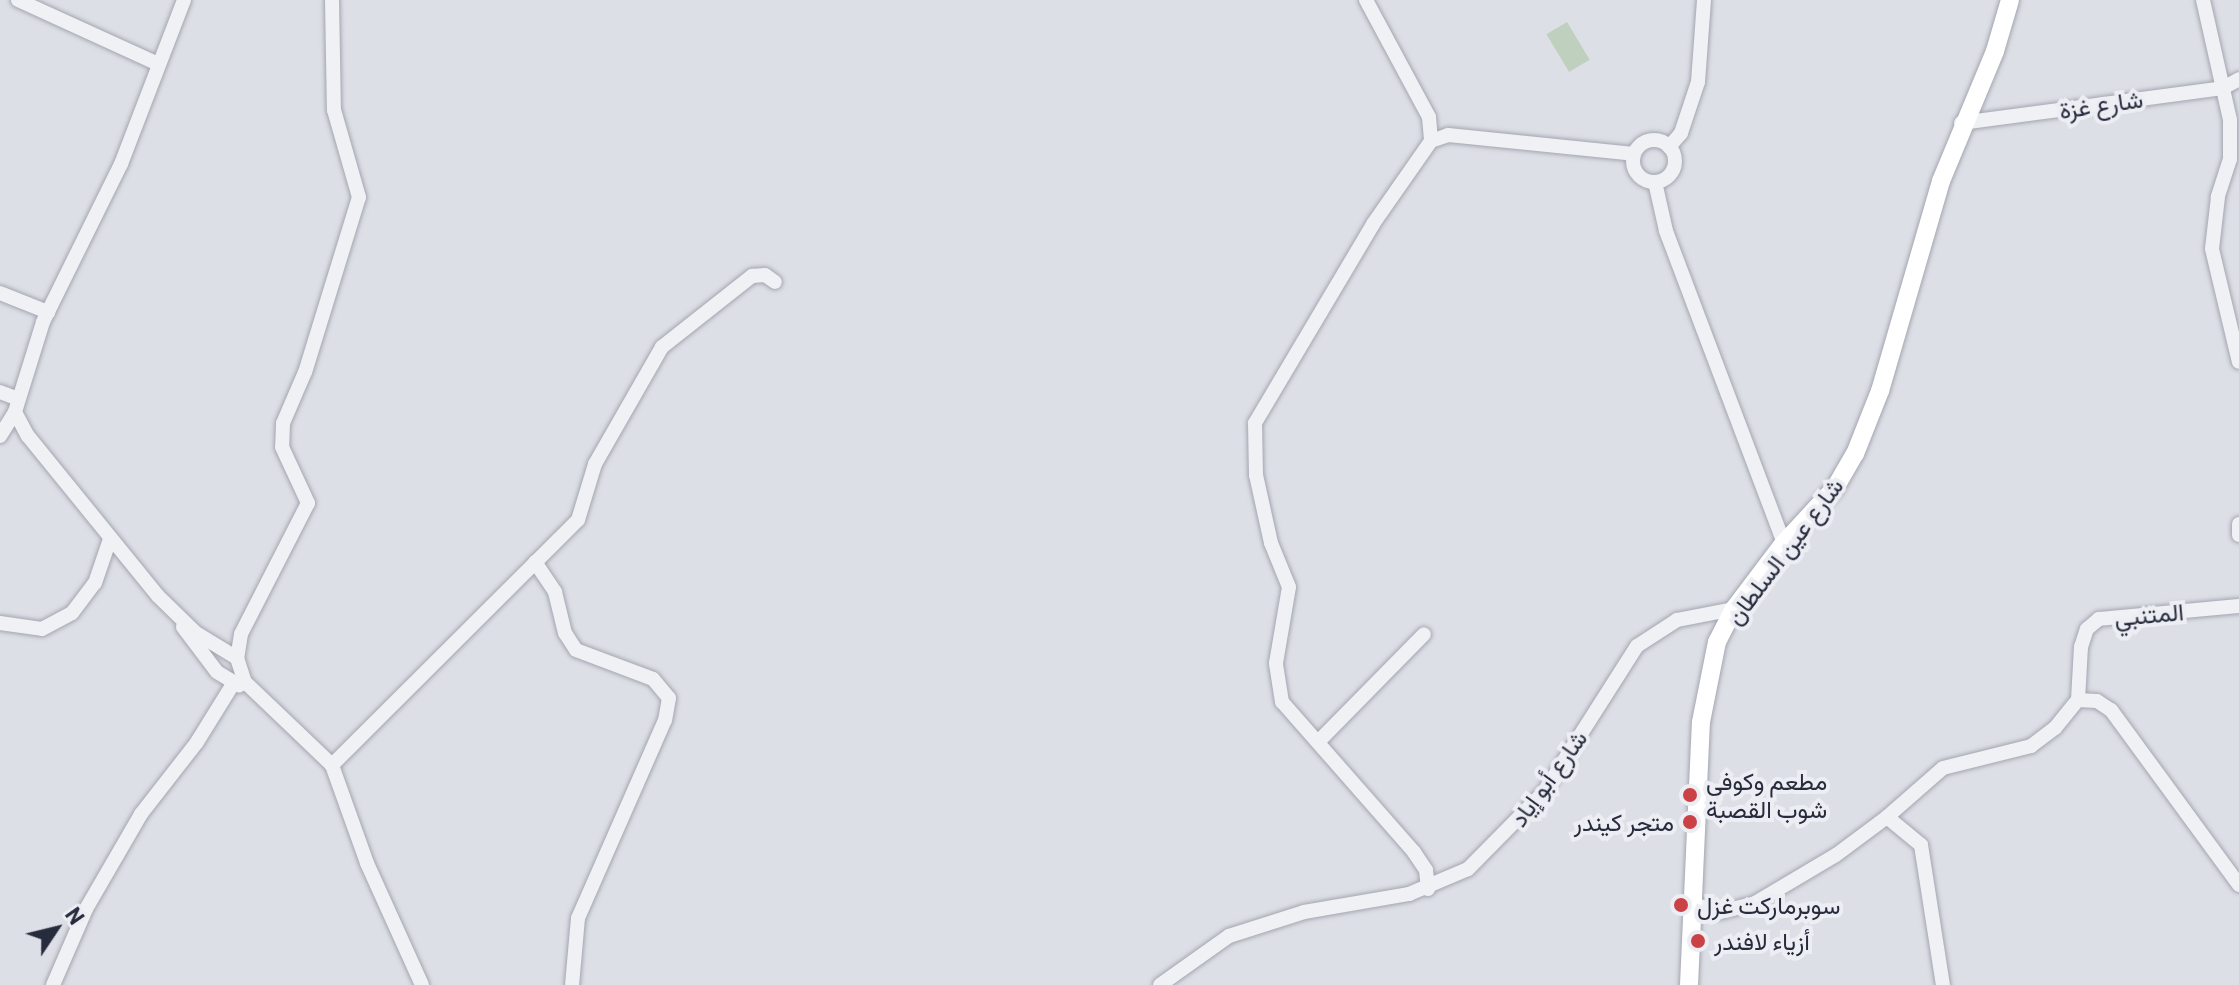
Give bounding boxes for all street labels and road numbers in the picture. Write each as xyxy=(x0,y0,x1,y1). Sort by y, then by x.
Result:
street label: شارع غزة xyxy=(2057,84,2145,124)
street label: شارع عين السلطان xyxy=(1719,472,1849,630)
street label: المتنبي xyxy=(2113,597,2185,631)
street label: شارع أبو إياد xyxy=(1503,724,1593,832)

